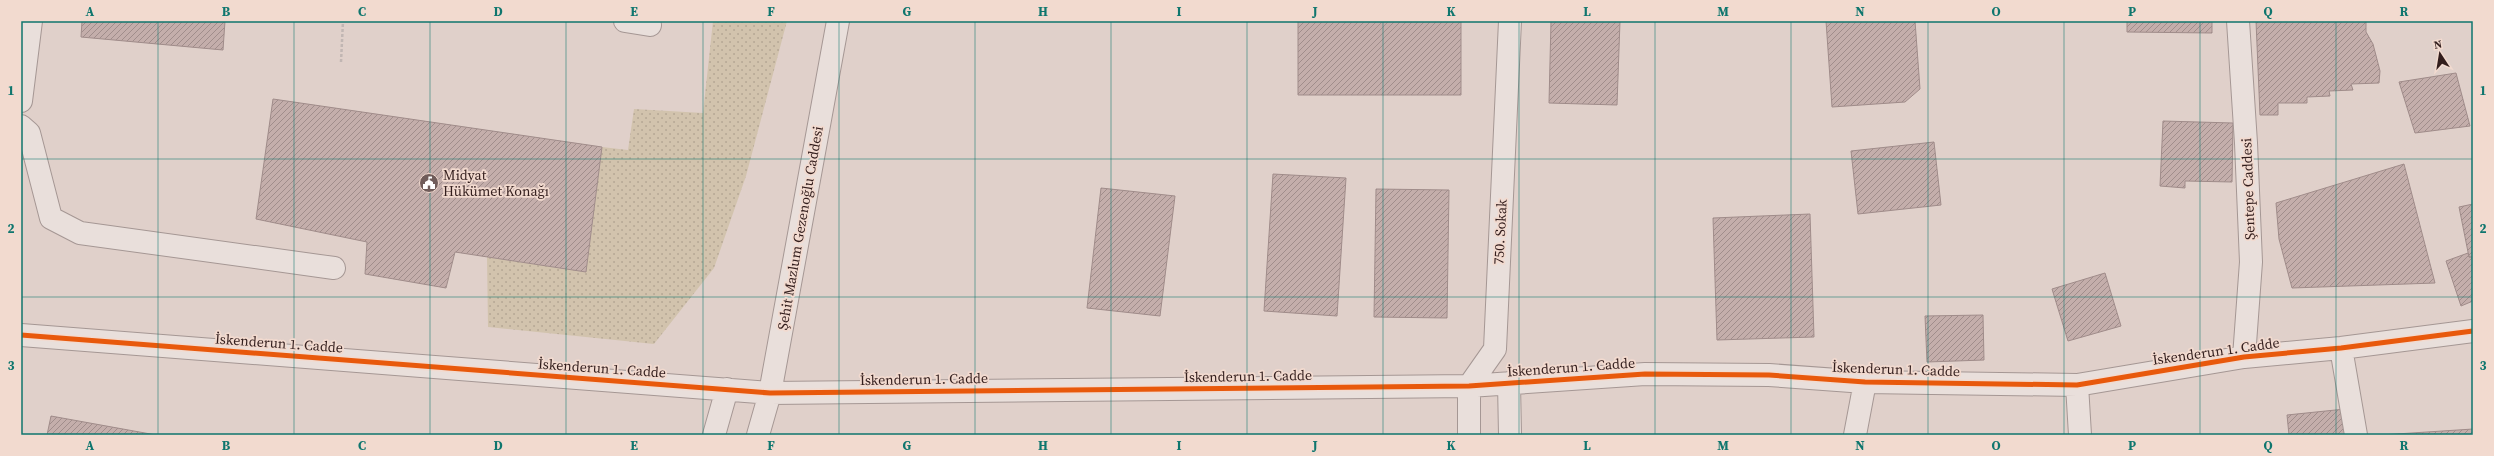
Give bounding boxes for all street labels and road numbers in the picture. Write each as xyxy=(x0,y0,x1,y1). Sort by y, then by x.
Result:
street label: Şehit Mazlum Gezenoğlu Caddesi xyxy=(772,124,828,332)
street label: Şentepe Caddesi xyxy=(2236,138,2260,240)
street label: 750. Sokak xyxy=(1488,198,1512,265)
street label: İskenderun 1. Cadde xyxy=(214,329,344,357)
street label: İskenderun 1. Cadde xyxy=(2151,332,2281,370)
street label: İskenderun 1. Cadde xyxy=(1506,353,1636,381)
street label: İskenderun 1. Cadde xyxy=(537,354,667,382)
street label: İskenderun 1. Cadde xyxy=(1832,357,1960,381)
street label: İskenderun 1. Cadde xyxy=(1184,365,1312,387)
street label: İskenderun 1. Cadde xyxy=(860,368,988,390)

